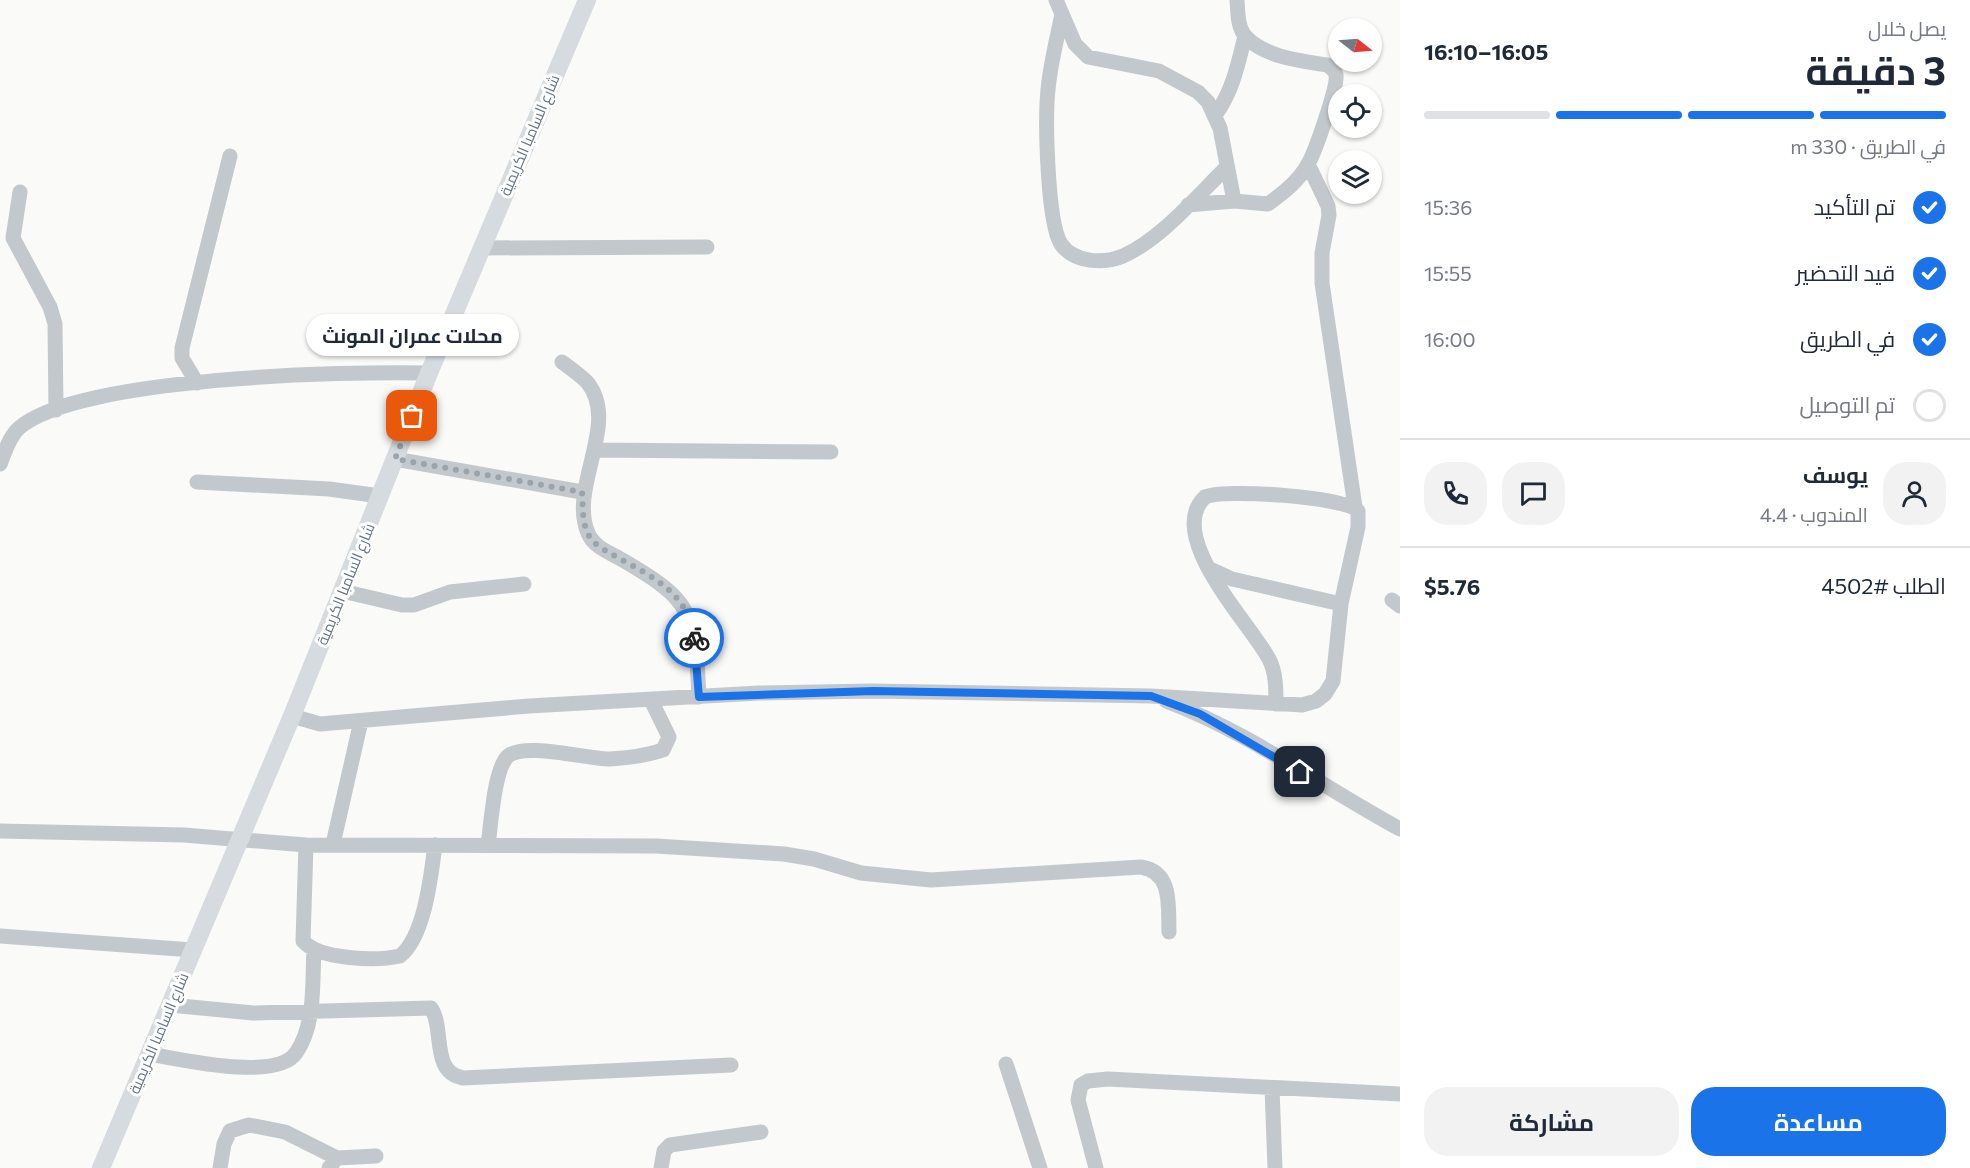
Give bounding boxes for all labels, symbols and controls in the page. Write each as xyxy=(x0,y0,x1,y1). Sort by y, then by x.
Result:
text: يصل خلال xyxy=(1868,16,1946,40)
north arrow xyxy=(1328,18,1382,72)
map controls xyxy=(1328,18,1382,204)
text: 16:05–16:10 xyxy=(1424,38,1548,65)
text: 3 دقيقة xyxy=(1806,45,1946,93)
street label: شارع السامبا الكريمية xyxy=(495,72,565,199)
button: locate xyxy=(1328,84,1382,138)
text: في الطريق · 330 m xyxy=(1790,134,1946,158)
button: layers xyxy=(1328,150,1382,204)
icon: check xyxy=(1913,191,1946,224)
text: تم التأكيد xyxy=(1814,193,1895,220)
text: 15:36 xyxy=(1424,195,1472,219)
icon: check xyxy=(1913,257,1946,290)
text: قيد التحضير xyxy=(1796,259,1895,286)
text: 15:55 xyxy=(1424,261,1472,285)
callout: محلات عمران المونث xyxy=(306,314,518,356)
text: محلات عمران المونث xyxy=(322,323,503,347)
icon: check xyxy=(1913,323,1946,356)
text: في الطريق xyxy=(1800,325,1895,352)
text: 16:00 xyxy=(1424,327,1476,351)
pin xyxy=(386,390,437,441)
text: تم التوصيل xyxy=(1799,391,1895,418)
icon: bag xyxy=(395,399,428,432)
text: يوسف xyxy=(1803,461,1868,488)
button: phone xyxy=(1424,462,1487,525)
button: chat xyxy=(1502,462,1565,525)
button: person xyxy=(1883,462,1946,525)
text: المندوب · 4.4 xyxy=(1760,502,1868,526)
street label: شارع السامبا الكريمية xyxy=(312,520,380,649)
text: الطلب #4502 xyxy=(1821,572,1946,599)
text: $5.76 xyxy=(1424,573,1480,600)
courier xyxy=(664,608,724,668)
icon: bike xyxy=(678,622,711,655)
pin xyxy=(1274,746,1325,797)
icon: home xyxy=(1283,755,1316,788)
street label: شارع السامبا الكريمية xyxy=(124,970,194,1097)
button: مشاركة xyxy=(1424,1087,1679,1156)
button: مساعدة xyxy=(1691,1087,1946,1156)

